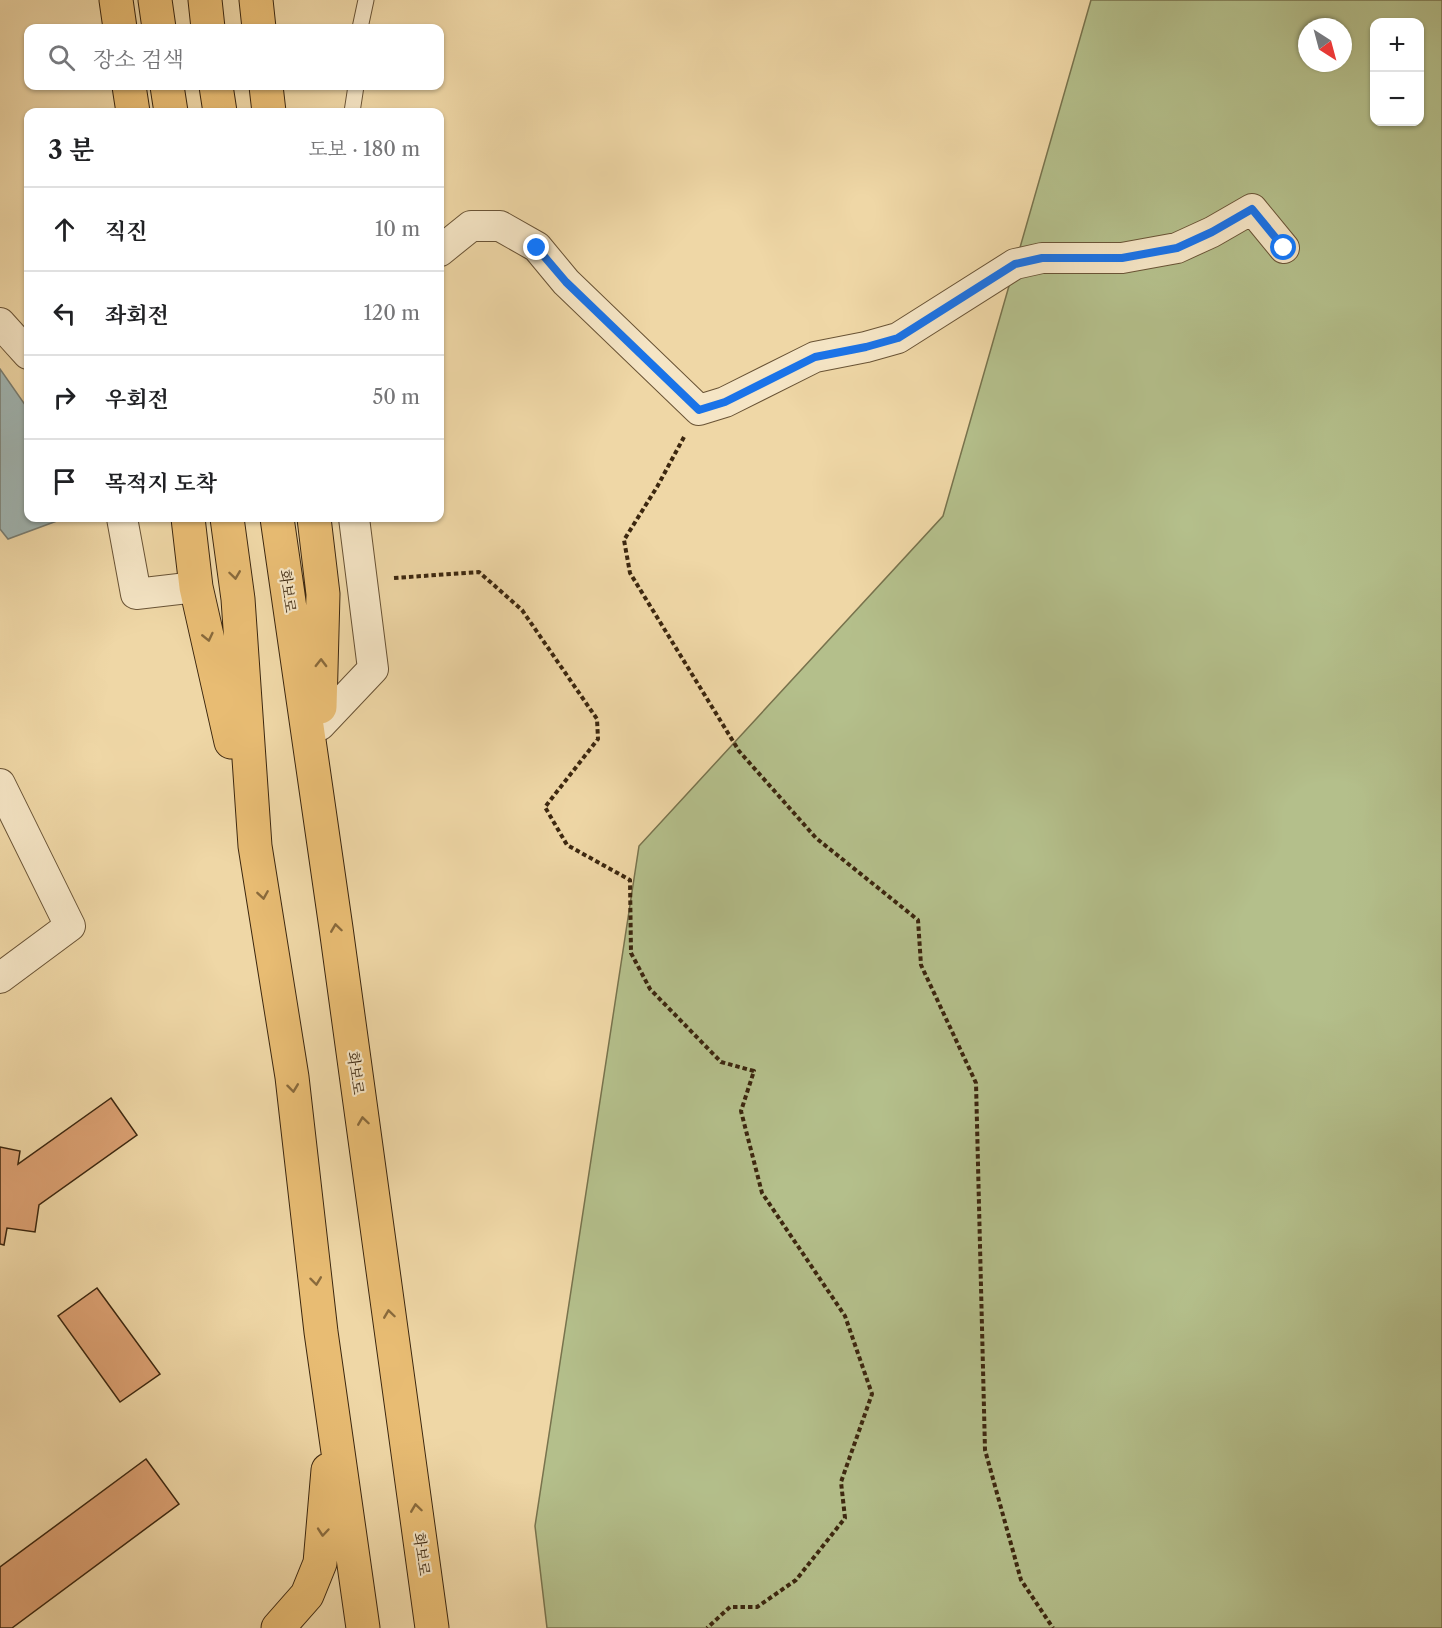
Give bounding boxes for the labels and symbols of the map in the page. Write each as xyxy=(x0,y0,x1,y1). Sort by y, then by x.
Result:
north arrow xyxy=(1298,18,1352,72)
route end xyxy=(523,234,549,260)
route start xyxy=(1270,234,1296,260)
street label: 화보로 xyxy=(276,568,301,614)
one-way arrow xyxy=(228,571,240,580)
one-way arrow xyxy=(200,632,213,642)
one-way arrow xyxy=(315,658,328,667)
one-way arrow xyxy=(256,890,268,900)
one-way arrow xyxy=(330,924,343,933)
street label: 화보로 xyxy=(344,1050,369,1096)
one-way arrow xyxy=(286,1083,299,1092)
one-way arrow xyxy=(357,1117,369,1126)
one-way arrow xyxy=(309,1277,321,1286)
one-way arrow xyxy=(384,1310,396,1319)
one-way arrow xyxy=(410,1503,422,1512)
one-way arrow xyxy=(317,1528,330,1537)
street label: 화보로 xyxy=(410,1531,435,1577)

